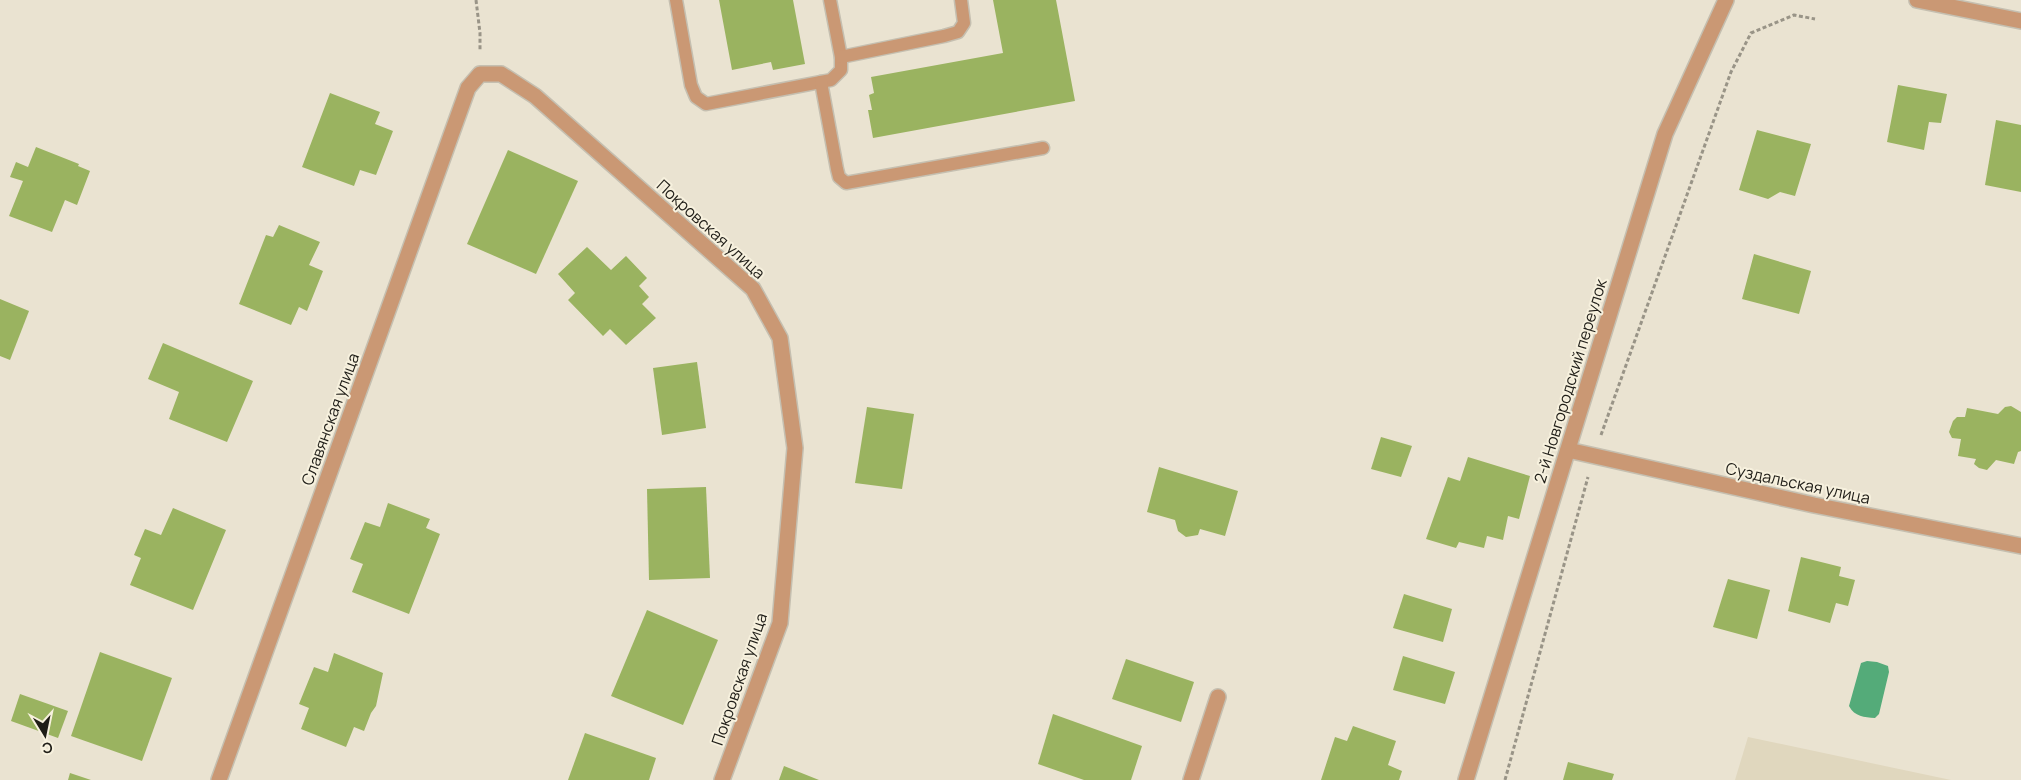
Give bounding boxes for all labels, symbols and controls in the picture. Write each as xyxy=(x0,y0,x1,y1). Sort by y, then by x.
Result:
street label: Покровская улица xyxy=(652,174,770,284)
street label: 2-й Новгородский переулок xyxy=(1528,275,1612,486)
street label: Славянская улица xyxy=(296,350,364,488)
street label: Суздальская улица xyxy=(1724,457,1872,509)
street label: Покровская улица xyxy=(706,610,772,748)
north arrow xyxy=(20,710,70,760)
text: С xyxy=(41,738,54,759)

